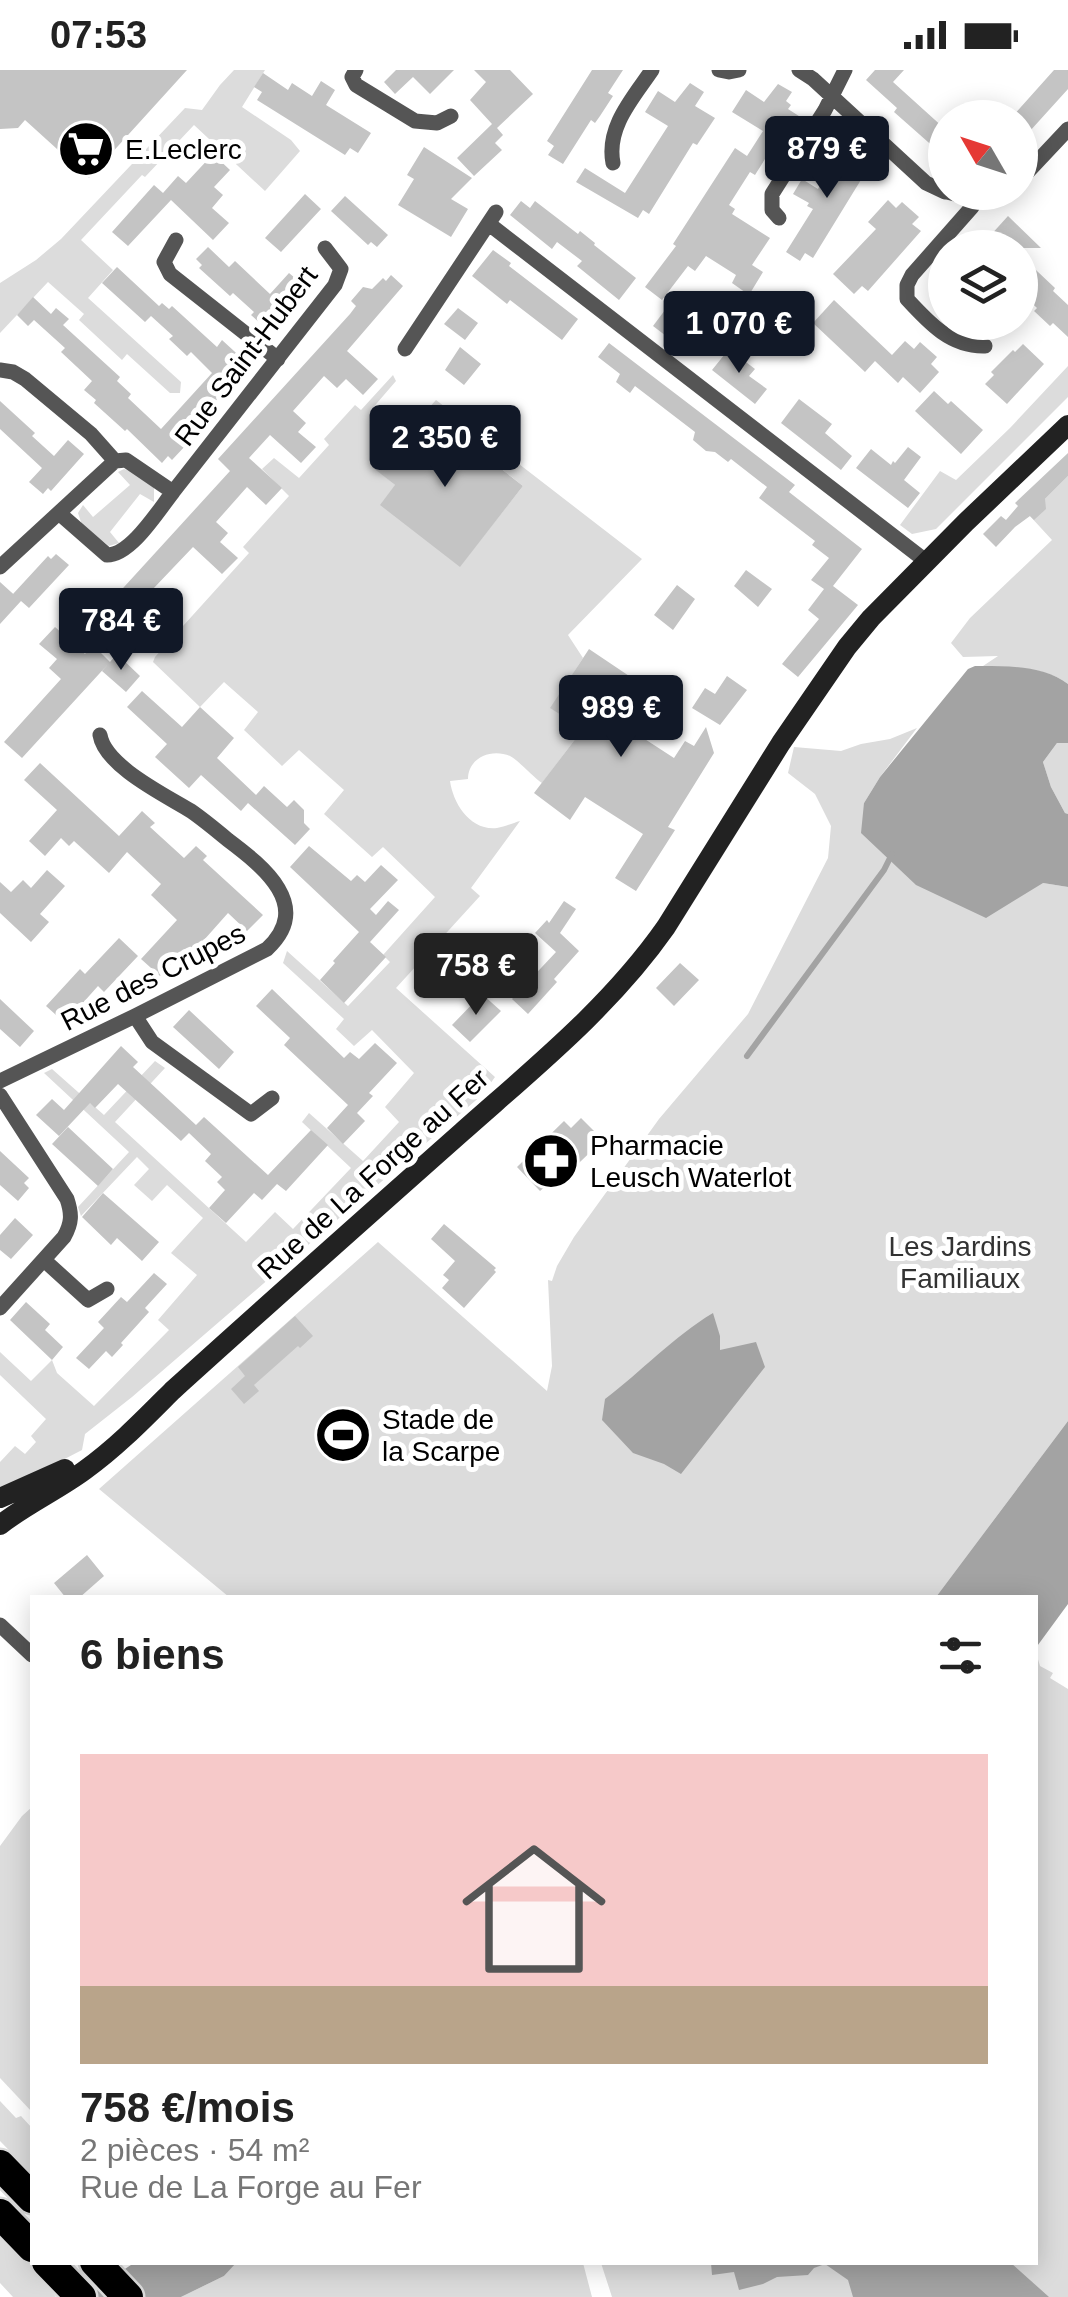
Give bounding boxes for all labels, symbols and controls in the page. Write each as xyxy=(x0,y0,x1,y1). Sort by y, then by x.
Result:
text: 07:53 xyxy=(50,14,147,56)
north arrow xyxy=(928,100,1038,210)
map controls xyxy=(928,100,1038,340)
pin: 879 € xyxy=(757,116,897,201)
supermarket icon: E.Leclerc xyxy=(56,119,116,179)
text: 879 € xyxy=(787,130,867,166)
place label: E.Leclerc xyxy=(125,134,242,165)
button: layers xyxy=(928,230,1038,340)
street label: Rue Saint-Hubert xyxy=(169,260,324,452)
pin: 1 070 € xyxy=(647,291,831,376)
text: 1 070 € xyxy=(686,305,792,341)
pin: 2 350 € xyxy=(353,405,537,490)
text: 2 350 € xyxy=(392,419,498,455)
pin: 784 € xyxy=(51,588,191,673)
text: 784 € xyxy=(81,602,161,638)
pin: 989 € xyxy=(551,675,691,760)
text: 989 € xyxy=(581,689,661,725)
street label: Rue des Crupes xyxy=(56,917,250,1037)
pin: 758 € xyxy=(406,933,546,1018)
text: 758 € xyxy=(436,947,516,983)
street label: Rue de La Forge au Fer xyxy=(252,1062,494,1286)
place label: Pharmacie Leusch Waterlot xyxy=(590,1130,791,1193)
pharmacy icon: Pharmacie Leusch Waterlot xyxy=(521,1131,581,1191)
park label: Les Jardins Familiaux xyxy=(888,1231,1032,1294)
place label: Stade de la Scarpe xyxy=(382,1404,500,1467)
sports icon: Stade de la Scarpe xyxy=(313,1405,373,1465)
icon: filters xyxy=(933,1628,988,1683)
text: 6 biens xyxy=(80,1631,225,1678)
icon: home xyxy=(444,1819,624,1999)
text: 758 €/mois xyxy=(80,2084,295,2131)
text: 2 pièces · 54 m² xyxy=(80,2132,309,2168)
text: Rue de La Forge au Fer xyxy=(80,2169,422,2205)

